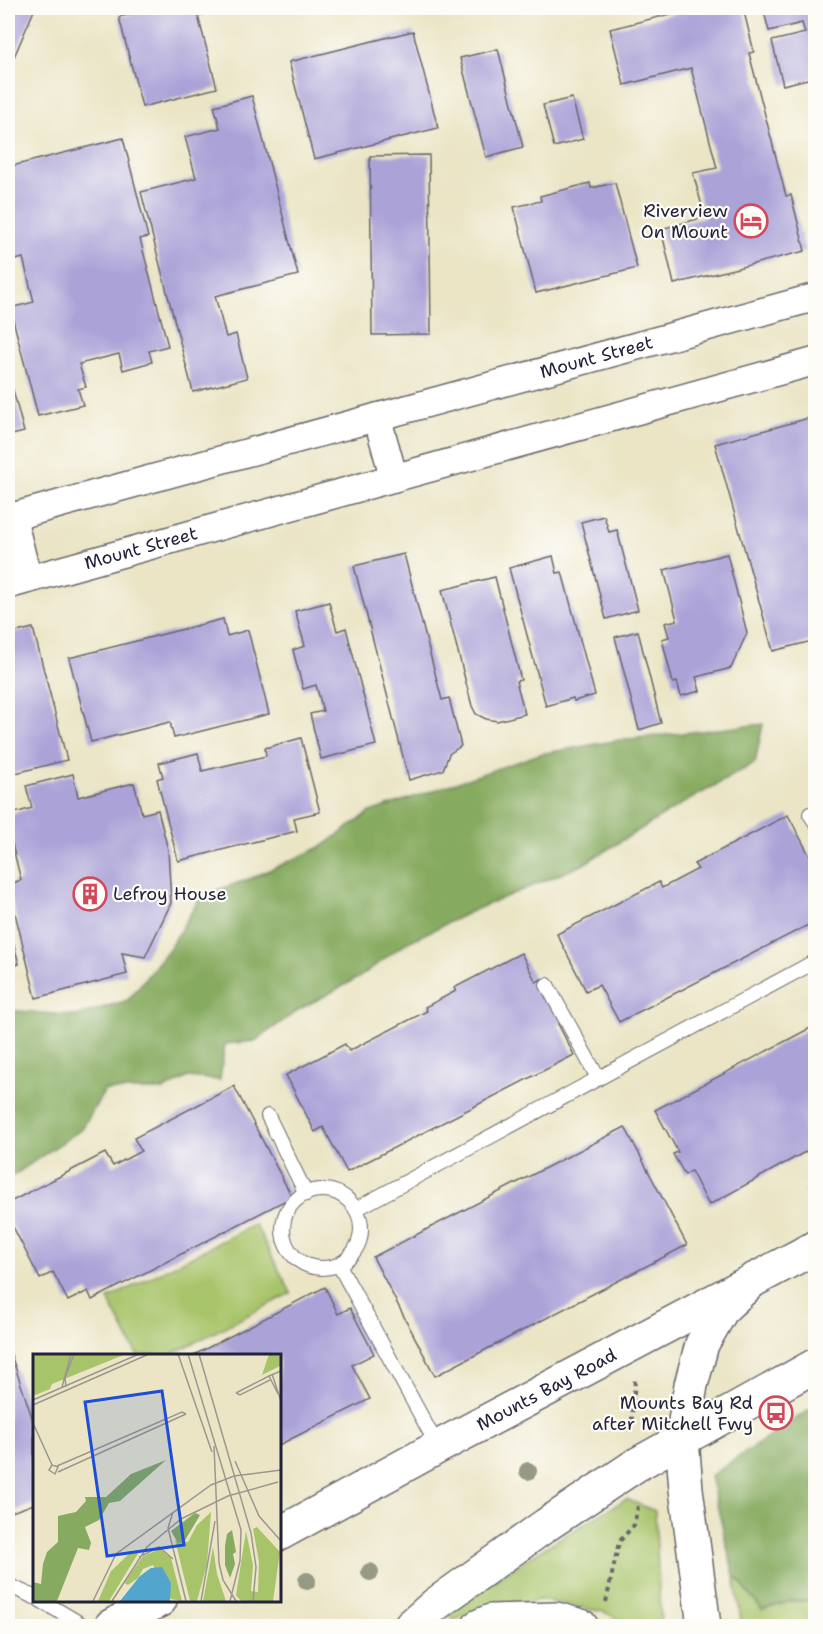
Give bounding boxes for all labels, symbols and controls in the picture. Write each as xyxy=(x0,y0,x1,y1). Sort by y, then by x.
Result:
place label: Riverview On Mount xyxy=(641,199,728,244)
hotel icon: Riverview On Mount xyxy=(733,203,769,239)
street label: Mount Street xyxy=(537,330,656,384)
street label: Mount Street xyxy=(82,521,200,575)
building icon: Lefroy House xyxy=(72,876,108,912)
place label: Lefroy House xyxy=(113,882,227,906)
street label: Mounts Bay Road xyxy=(472,1343,621,1437)
inset map xyxy=(33,1354,280,1601)
place label: Mounts Bay Rd after Mitchell Fwy xyxy=(592,1391,753,1436)
bus stop icon: Mounts Bay Rd after Mitchell Fwy xyxy=(758,1395,794,1431)

